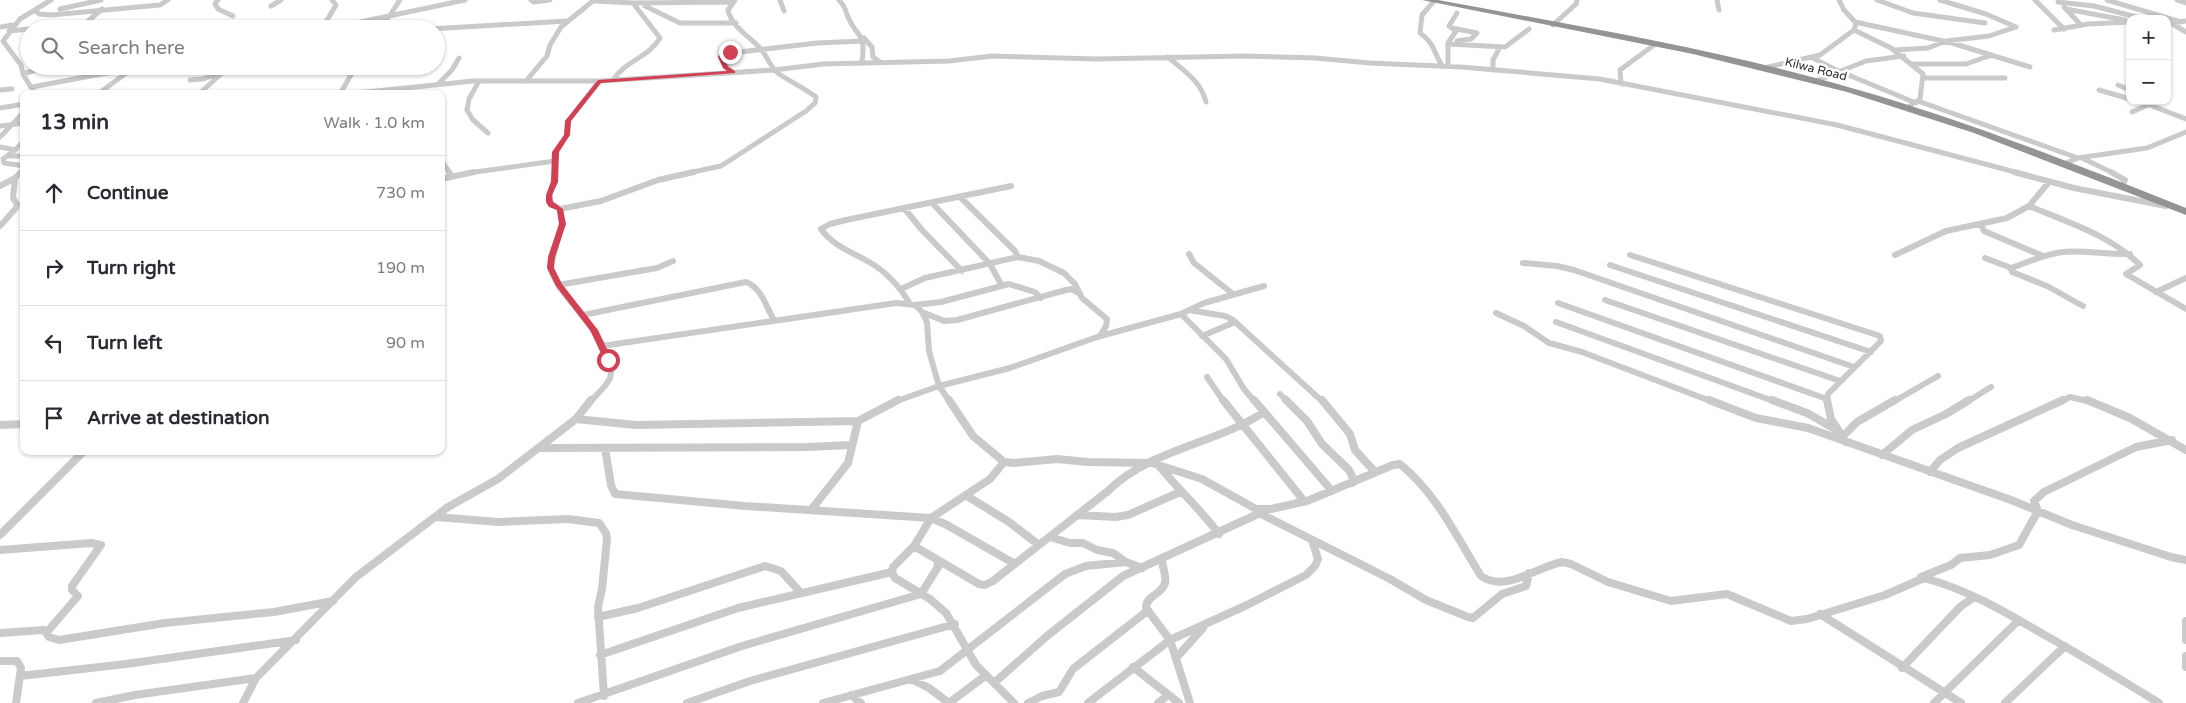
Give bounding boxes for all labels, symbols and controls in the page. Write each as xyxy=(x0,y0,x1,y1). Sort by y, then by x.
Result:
map controls xyxy=(2126,15,2171,105)
button: + xyxy=(2126,15,2171,60)
search box xyxy=(20,20,445,75)
icon: search xyxy=(38,34,66,62)
text: Search here xyxy=(78,37,185,59)
route end xyxy=(719,41,742,64)
street label: Kilwa Road xyxy=(1784,55,1848,83)
button: − xyxy=(2126,60,2171,105)
text: 13 min xyxy=(40,110,109,135)
text: Walk · 1.0 km xyxy=(323,113,425,133)
icon: ahead xyxy=(40,179,68,207)
text: Continue xyxy=(87,182,169,204)
text: 730 m xyxy=(376,183,425,203)
icon: right xyxy=(40,254,68,282)
text: Turn right xyxy=(87,257,175,279)
text: 190 m xyxy=(376,258,425,278)
icon: left xyxy=(40,329,68,357)
text: Turn left xyxy=(87,332,163,354)
text: 90 m xyxy=(386,333,425,353)
route start xyxy=(597,349,620,372)
icon: arrive xyxy=(40,404,68,432)
text: Arrive at destination xyxy=(87,407,270,429)

